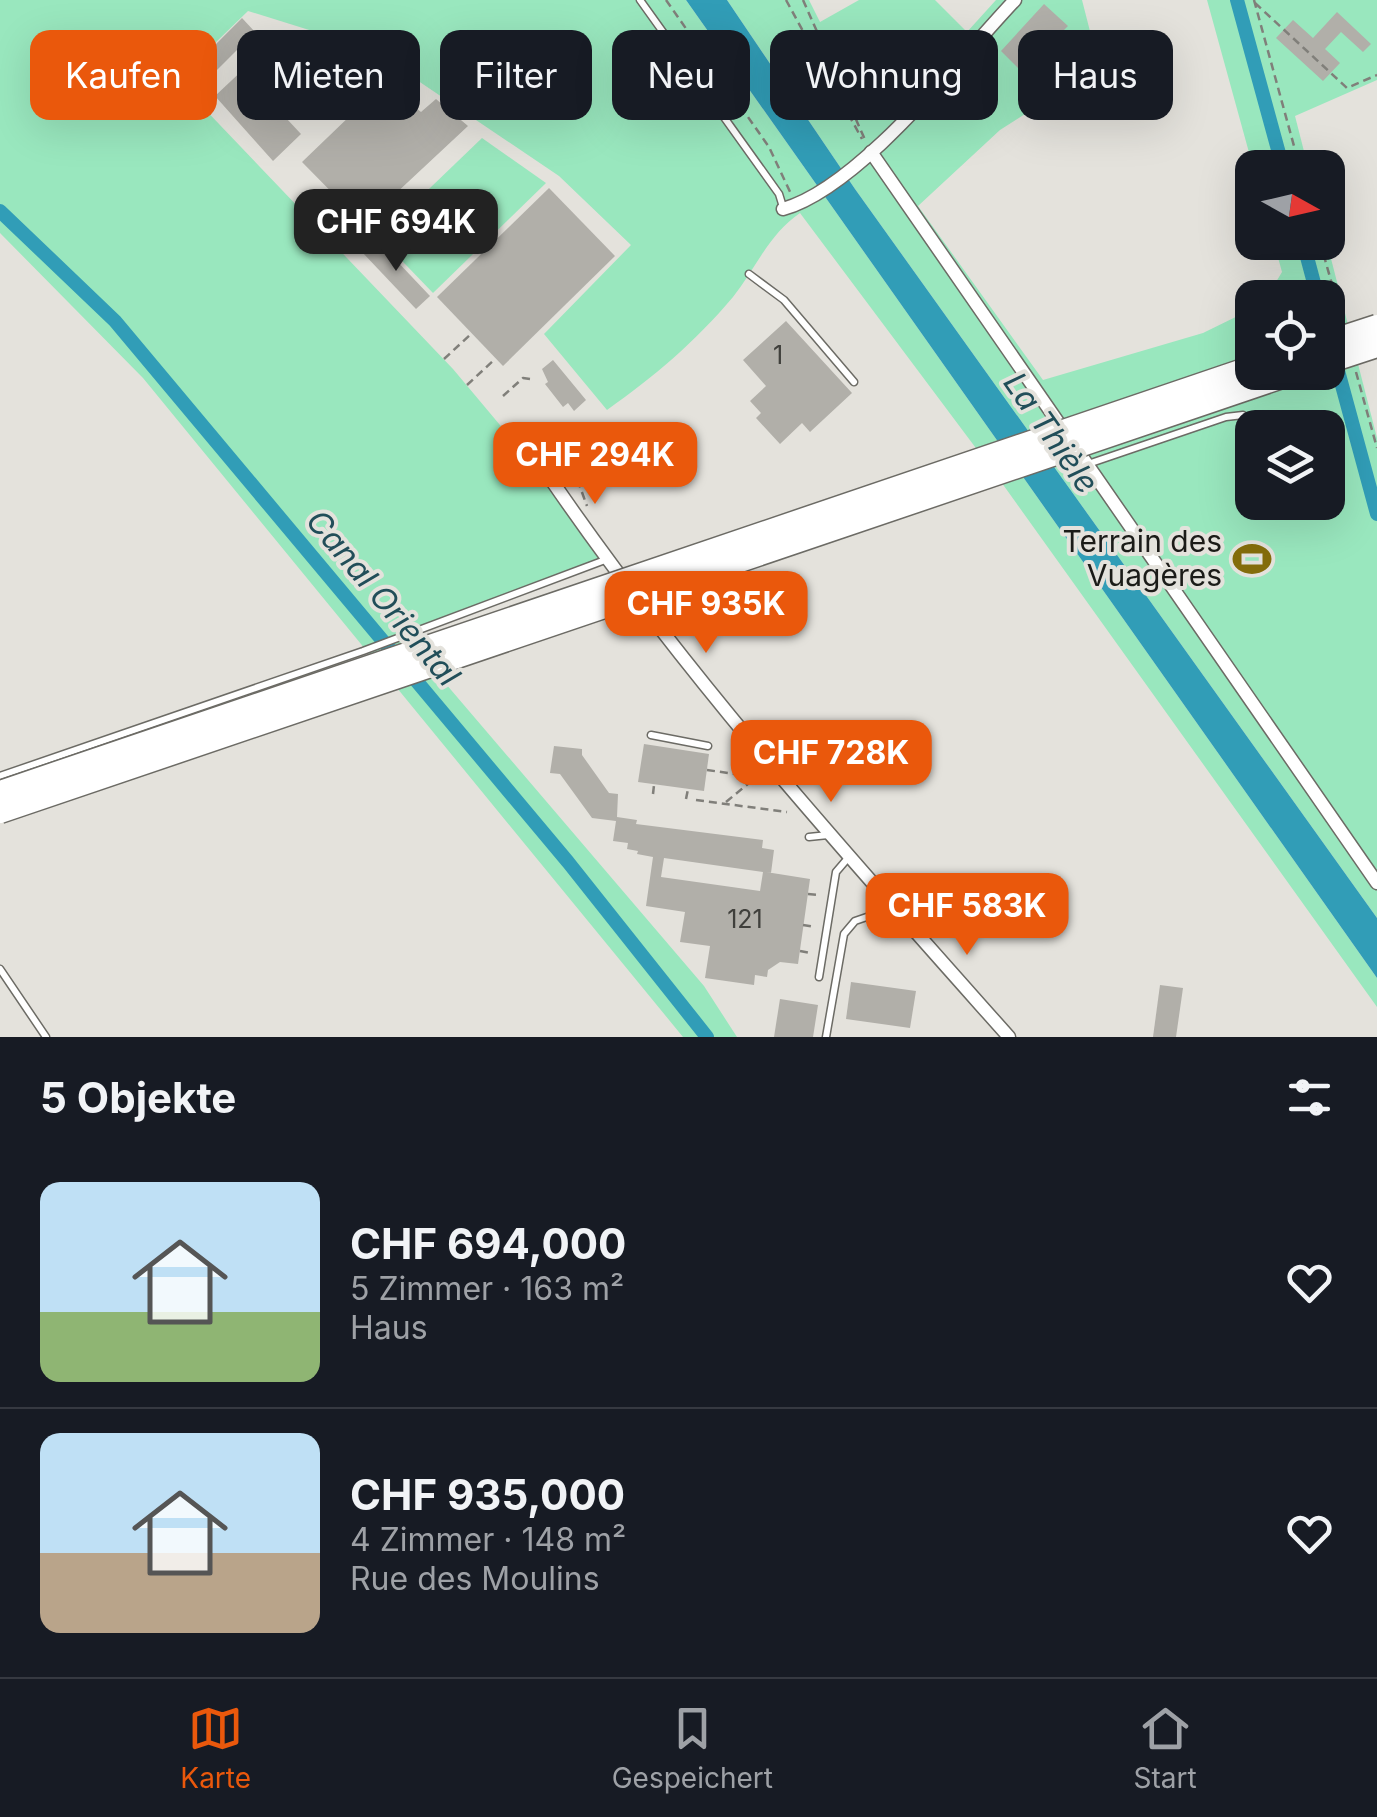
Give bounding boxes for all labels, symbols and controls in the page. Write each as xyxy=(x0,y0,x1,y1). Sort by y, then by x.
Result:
chip: Kaufen xyxy=(30,30,217,120)
chip: Mieten xyxy=(237,30,420,120)
chip: Filter xyxy=(440,30,592,120)
chip: Neu xyxy=(612,30,750,120)
chip: Wohnung xyxy=(770,30,998,120)
chip: Haus xyxy=(1018,30,1173,120)
north arrow xyxy=(1235,150,1345,260)
map controls xyxy=(1235,150,1345,520)
pin: CHF 694K xyxy=(293,189,499,274)
text: CHF 694K xyxy=(316,202,476,241)
button: locate xyxy=(1235,280,1345,390)
house number: 1 xyxy=(773,340,783,370)
water label: La Thièle xyxy=(996,365,1107,501)
button: layers xyxy=(1235,410,1345,520)
pin: CHF 294K xyxy=(492,422,698,507)
text: CHF 294K xyxy=(515,435,675,474)
water label: Canal Oriental xyxy=(298,502,469,694)
place label: Terrain des Vuagères xyxy=(1062,523,1222,593)
sports icon: Terrain des Vuagères xyxy=(1231,538,1273,580)
pin: CHF 935K xyxy=(603,571,809,656)
text: CHF 935K xyxy=(627,584,785,623)
pin: CHF 728K xyxy=(728,720,934,805)
text: CHF 728K xyxy=(753,733,909,772)
pin: CHF 583K xyxy=(864,873,1070,958)
text: CHF 583K xyxy=(888,886,1046,925)
house number: 121 xyxy=(727,904,763,934)
icon: filters xyxy=(1282,1070,1337,1125)
text: 5 Objekte xyxy=(40,1072,236,1123)
text: CHF 694,000 xyxy=(350,1218,626,1269)
icon: home xyxy=(120,1222,240,1342)
icon: heart xyxy=(1282,1255,1337,1310)
text: 5 Zimmer · 163 m² xyxy=(350,1269,624,1308)
text: Haus xyxy=(350,1308,428,1347)
text: CHF 935,000 xyxy=(350,1469,625,1520)
icon: home xyxy=(120,1473,240,1593)
icon: heart xyxy=(1282,1506,1337,1561)
text: 4 Zimmer · 148 m² xyxy=(350,1520,626,1559)
text: Rue des Moulins xyxy=(350,1559,600,1598)
tab: Karte xyxy=(180,1701,251,1795)
tab: Gespeichert xyxy=(612,1701,773,1795)
tab: Start xyxy=(1134,1701,1197,1795)

